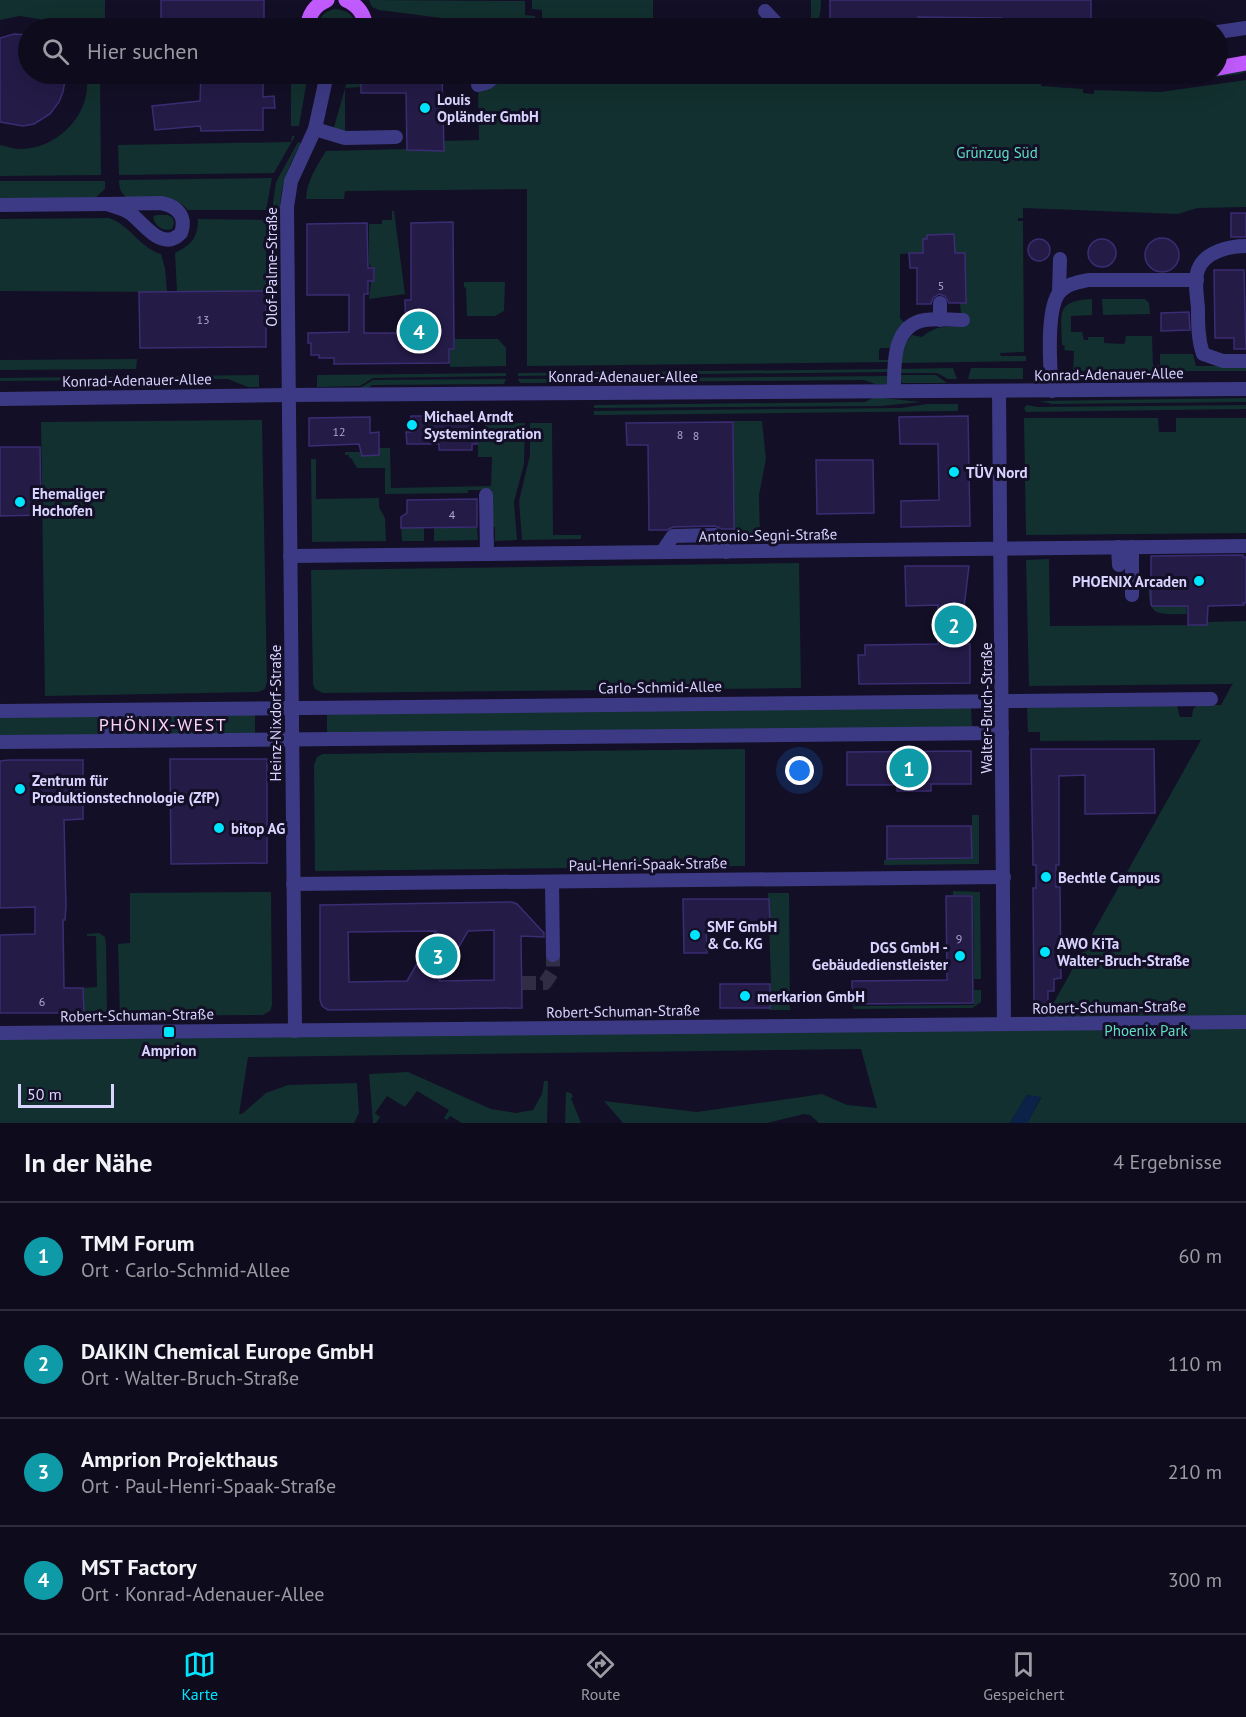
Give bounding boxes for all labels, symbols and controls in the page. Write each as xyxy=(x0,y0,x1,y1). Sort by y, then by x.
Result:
search box xyxy=(18,18,1228,84)
icon: search xyxy=(39,35,72,68)
text: Hier suchen xyxy=(87,37,199,65)
place label: Louis Opländer GmbH xyxy=(437,90,539,126)
marker: Louis Opländer GmbH xyxy=(418,101,432,115)
park label: Grünzug Süd xyxy=(956,143,1038,162)
street label: Olof-Palme-Straße xyxy=(262,207,281,327)
house number: 5 xyxy=(938,278,944,293)
pin: 4 xyxy=(400,308,438,354)
house number: 13 xyxy=(196,312,210,327)
street label: Konrad-Adenauer-Allee xyxy=(1034,363,1184,385)
street label: Konrad-Adenauer-Allee xyxy=(548,367,698,386)
street label: Konrad-Adenauer-Allee xyxy=(62,369,212,391)
place label: Michael Arndt Systemintegration xyxy=(424,407,541,443)
marker: Michael Arndt Systemintegration xyxy=(405,418,419,432)
house number: 12 xyxy=(332,424,346,439)
house number: 8 xyxy=(677,427,683,442)
house number: 8 xyxy=(693,428,699,443)
place label: TÜV Nord xyxy=(966,463,1028,482)
marker: TÜV Nord xyxy=(947,465,961,479)
place label: Ehemaliger Hochofen xyxy=(32,484,105,520)
marker: Ehemaliger Hochofen xyxy=(13,495,27,509)
house number: 4 xyxy=(449,507,456,522)
street label: Antonio-Segni-Straße xyxy=(698,524,838,546)
place label: PHOENIX Arcaden xyxy=(1072,572,1187,591)
marker: PHOENIX Arcaden xyxy=(1192,574,1206,588)
pin: 2 xyxy=(934,602,974,648)
street label: Walter-Bruch-Straße xyxy=(977,642,996,774)
street label: Heinz-Nixdorf-Straße xyxy=(266,645,285,781)
street label: Carlo-Schmid-Allee xyxy=(598,676,722,698)
district label: PHÖNIX-WEST xyxy=(99,713,227,736)
pin: 1 xyxy=(890,746,928,790)
your location xyxy=(785,756,814,785)
place label: Zentrum für Produktionstechnologie (ZfP) xyxy=(32,771,220,807)
marker: Zentrum für Produktionstechnologie (ZfP) xyxy=(13,782,27,796)
place label: bitop AG xyxy=(231,819,285,838)
marker: bitop AG xyxy=(212,821,226,835)
street label: Paul-Henri-Spaak-Straße xyxy=(569,853,727,875)
place label: Bechtle Campus xyxy=(1058,868,1160,887)
marker: Bechtle Campus xyxy=(1039,870,1053,884)
place label: SMF GmbH & Co. KG xyxy=(707,917,777,953)
marker: SMF GmbH & Co. KG xyxy=(688,928,702,942)
house number: 9 xyxy=(956,931,962,946)
pin: 3 xyxy=(418,934,458,978)
place label: AWO KiTa Walter-Bruch-Straße xyxy=(1057,934,1190,970)
place label: DGS GmbH - Gebäudedienstleister xyxy=(812,938,949,974)
marker: AWO KiTa Walter-Bruch-Straße xyxy=(1038,945,1052,959)
marker: DGS GmbH - Gebäudedienstleister xyxy=(953,949,967,963)
place label: merkarion GmbH xyxy=(757,987,865,1006)
marker: merkarion GmbH xyxy=(738,989,752,1003)
house number: 6 xyxy=(39,994,45,1009)
street label: Robert-Schuman-Straße xyxy=(1032,996,1186,1018)
street label: Robert-Schuman-Straße xyxy=(546,1000,700,1022)
street label: Robert-Schuman-Straße xyxy=(60,1004,214,1026)
park label: Phoenix Park xyxy=(1104,1021,1188,1040)
marker: Amprion xyxy=(162,1025,176,1039)
place label: Amprion xyxy=(142,1041,196,1060)
scale bar xyxy=(18,1081,114,1108)
text: 50 m xyxy=(27,1084,62,1104)
text: In der Nähe xyxy=(24,1146,152,1179)
text: 4 Ergebnisse xyxy=(1113,1149,1222,1175)
text: TMM Forum xyxy=(81,1229,195,1257)
text: 1 xyxy=(38,1243,49,1269)
text: 60 m xyxy=(1179,1243,1222,1269)
text: Ort · Carlo-Schmid-Allee xyxy=(81,1257,290,1283)
text: DAIKIN Chemical Europe GmbH xyxy=(81,1337,374,1365)
text: 2 xyxy=(38,1351,49,1377)
text: 110 m xyxy=(1168,1351,1222,1377)
text: Ort · Walter-Bruch-Straße xyxy=(81,1365,299,1391)
text: Amprion Projekthaus xyxy=(81,1445,278,1473)
text: 3 xyxy=(38,1459,49,1485)
text: 210 m xyxy=(1168,1459,1222,1485)
text: Ort · Paul-Henri-Spaak-Straße xyxy=(81,1473,336,1499)
text: MST Factory xyxy=(81,1553,197,1581)
text: 4 xyxy=(38,1567,49,1593)
text: 300 m xyxy=(1168,1567,1222,1593)
text: Ort · Konrad-Adenauer-Allee xyxy=(81,1581,324,1607)
tab: Karte xyxy=(181,1648,218,1704)
tab: Route xyxy=(581,1648,620,1704)
tab: Gespeichert xyxy=(983,1648,1065,1704)

